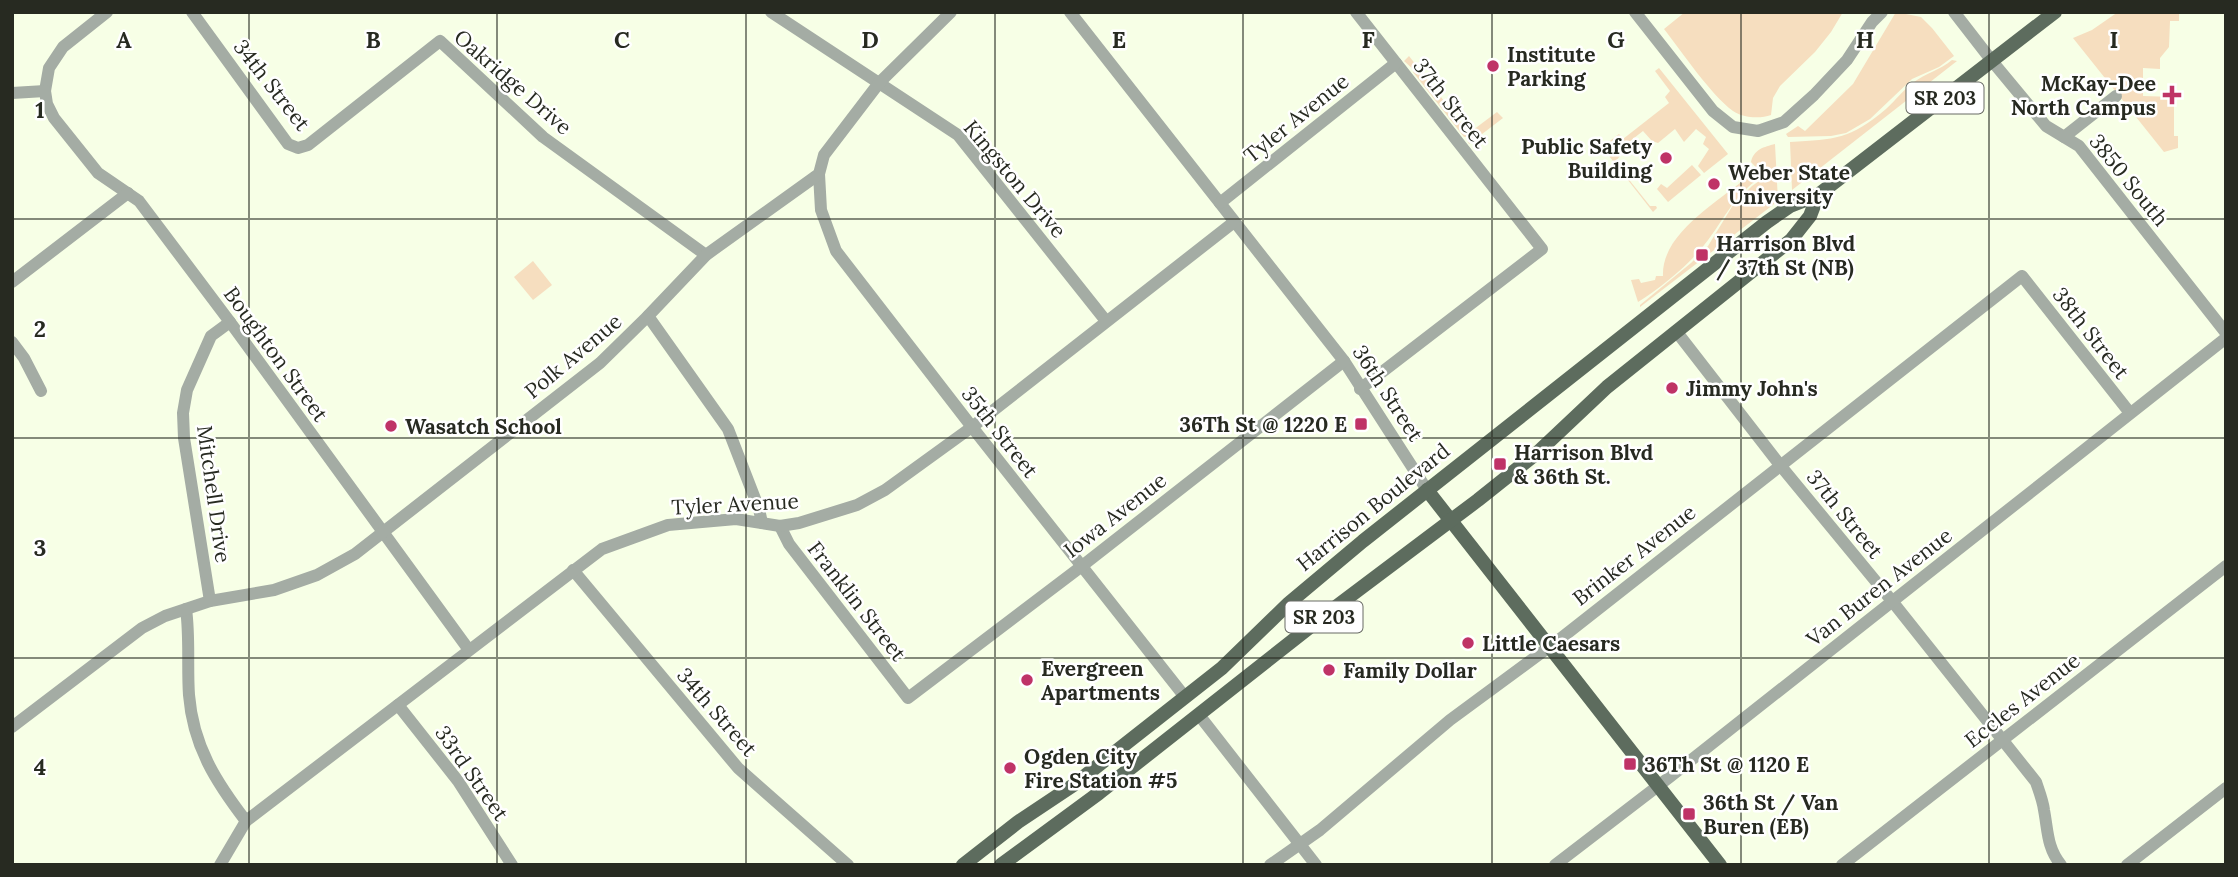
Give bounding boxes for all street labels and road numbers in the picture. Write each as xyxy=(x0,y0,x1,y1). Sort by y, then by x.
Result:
street label: Oakridge Drive xyxy=(449,23,577,141)
street label: 34th Street xyxy=(228,34,317,137)
street label: 37th Street xyxy=(1408,53,1495,154)
street label: Tyler Avenue xyxy=(1238,67,1354,169)
road number: SR 203 xyxy=(1906,82,1983,114)
street label: Kingston Drive xyxy=(958,115,1072,243)
street label: 3850 South xyxy=(2084,128,2174,232)
street label: Boughton Street xyxy=(218,281,335,428)
street label: 38th Street xyxy=(2047,282,2136,385)
street label: Polk Avenue xyxy=(519,308,627,404)
street label: 36th Street xyxy=(1347,340,1430,447)
street label: 35th Street xyxy=(956,381,1045,484)
street label: Mitchell Drive xyxy=(191,424,237,564)
street label: Harrison Boulevard xyxy=(1291,437,1455,577)
street label: 37th Street xyxy=(1801,464,1890,565)
street label: Iowa Avenue xyxy=(1058,467,1172,563)
street label: Tyler Avenue xyxy=(671,487,799,521)
street label: Brinker Avenue xyxy=(1567,498,1701,612)
street label: Van Buren Avenue xyxy=(1800,522,1957,653)
street label: Franklin Street xyxy=(802,536,913,667)
road number: SR 203 xyxy=(1286,602,1362,632)
street label: Eccles Avenue xyxy=(1959,647,2085,753)
street label: 34th Street xyxy=(671,662,763,763)
street label: 33rd Street xyxy=(429,720,515,826)

